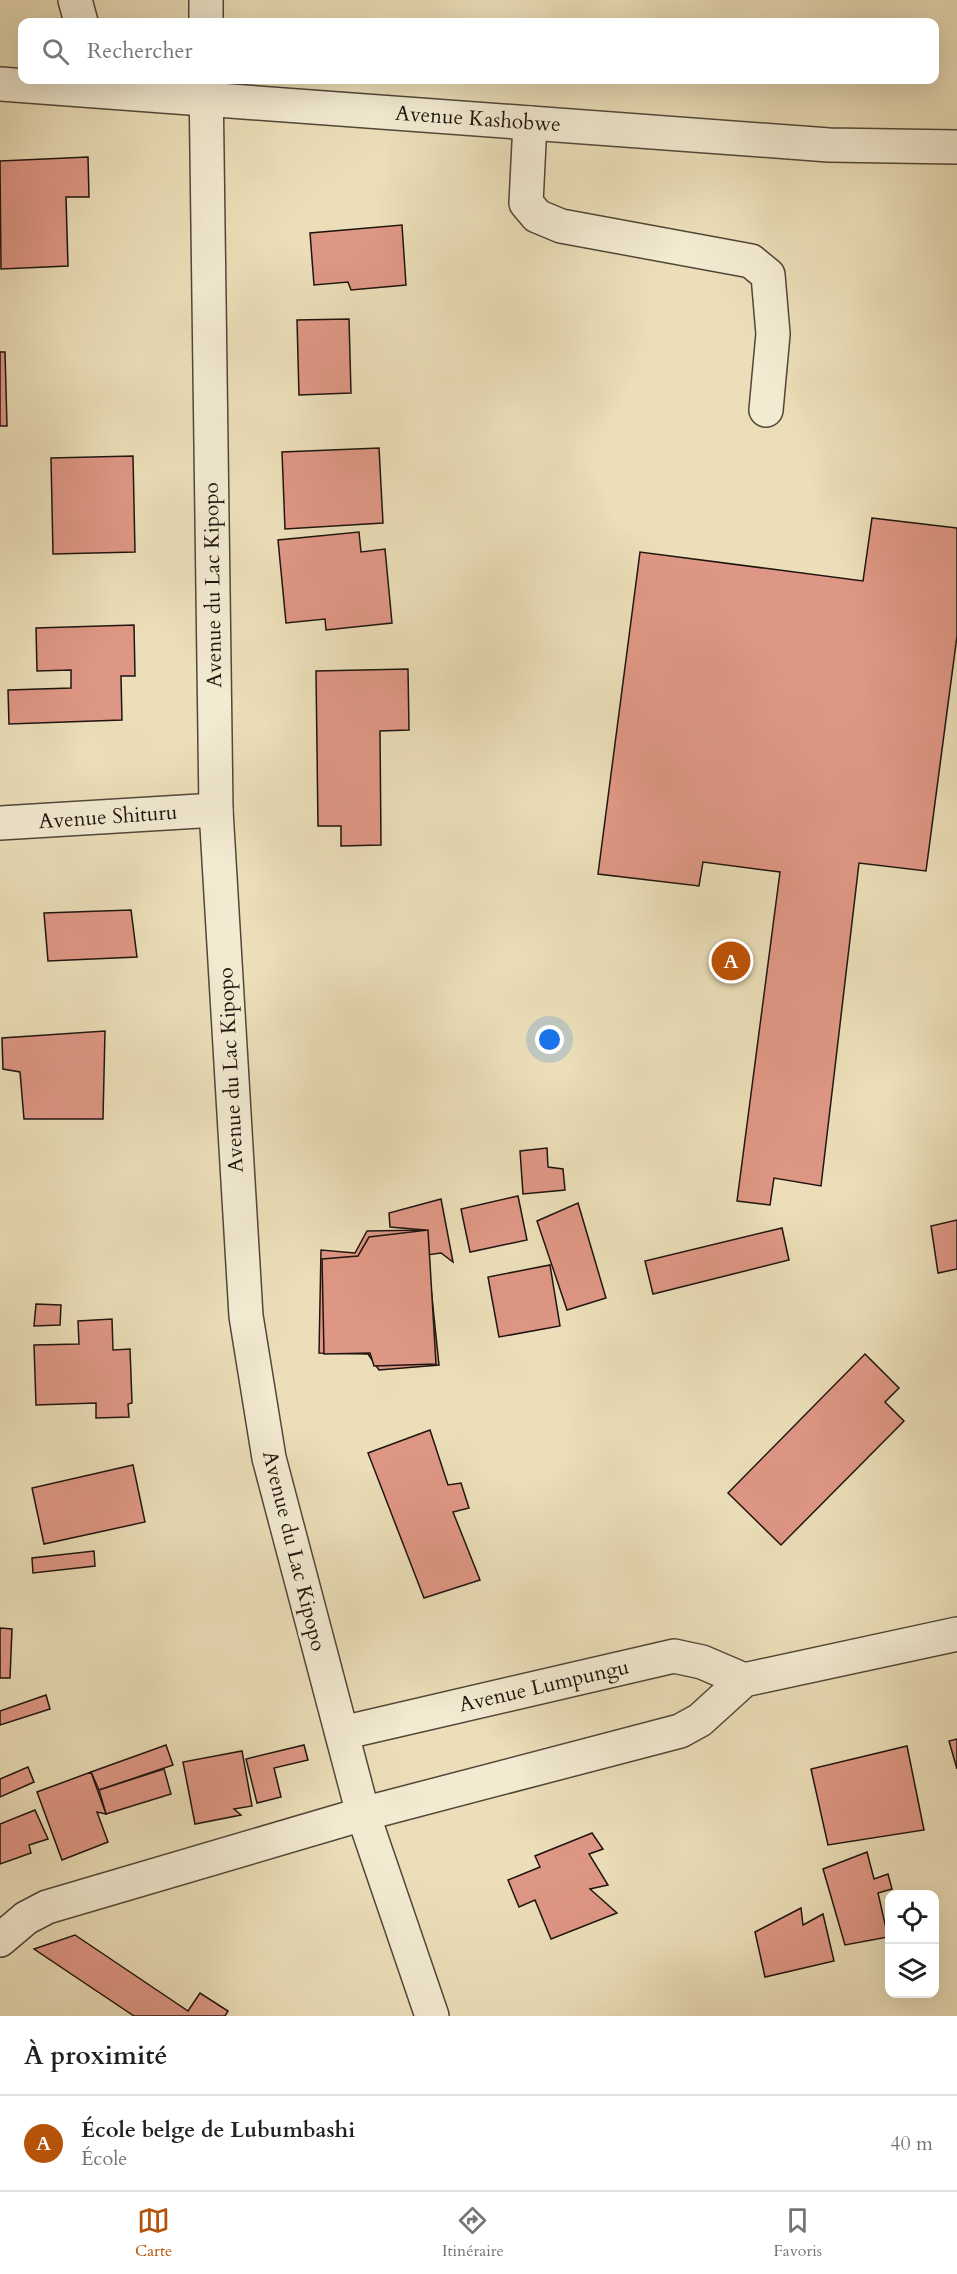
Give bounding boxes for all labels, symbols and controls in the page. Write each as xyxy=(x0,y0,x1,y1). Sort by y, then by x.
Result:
search box xyxy=(18,18,939,84)
icon: search xyxy=(39,35,72,68)
text: Rechercher xyxy=(87,36,192,66)
street label: Avenue Kashobwe xyxy=(394,99,562,139)
street label: Avenue du Lac Kipopo xyxy=(197,482,229,688)
street label: Avenue Shituru xyxy=(38,798,178,836)
pin: A xyxy=(712,938,750,984)
street label: Avenue du Lac Kipopo xyxy=(211,967,251,1173)
your location xyxy=(535,1025,564,1054)
street label: Avenue du Lac Kipopo xyxy=(255,1448,333,1654)
street label: Avenue Lumpungu xyxy=(456,1652,632,1720)
map controls xyxy=(885,1890,939,1998)
button: locate xyxy=(885,1890,939,1944)
button: layers xyxy=(885,1944,939,1998)
text: À proximité xyxy=(24,2038,167,2073)
text: École belge de Lubumbashi xyxy=(81,2115,355,2145)
text: A xyxy=(36,2130,51,2157)
text: 40 m xyxy=(890,2130,933,2157)
text: École xyxy=(81,2145,127,2172)
tab: Carte xyxy=(135,2204,172,2262)
tab: Itinéraire xyxy=(442,2204,504,2262)
tab: Favoris xyxy=(774,2204,822,2262)

